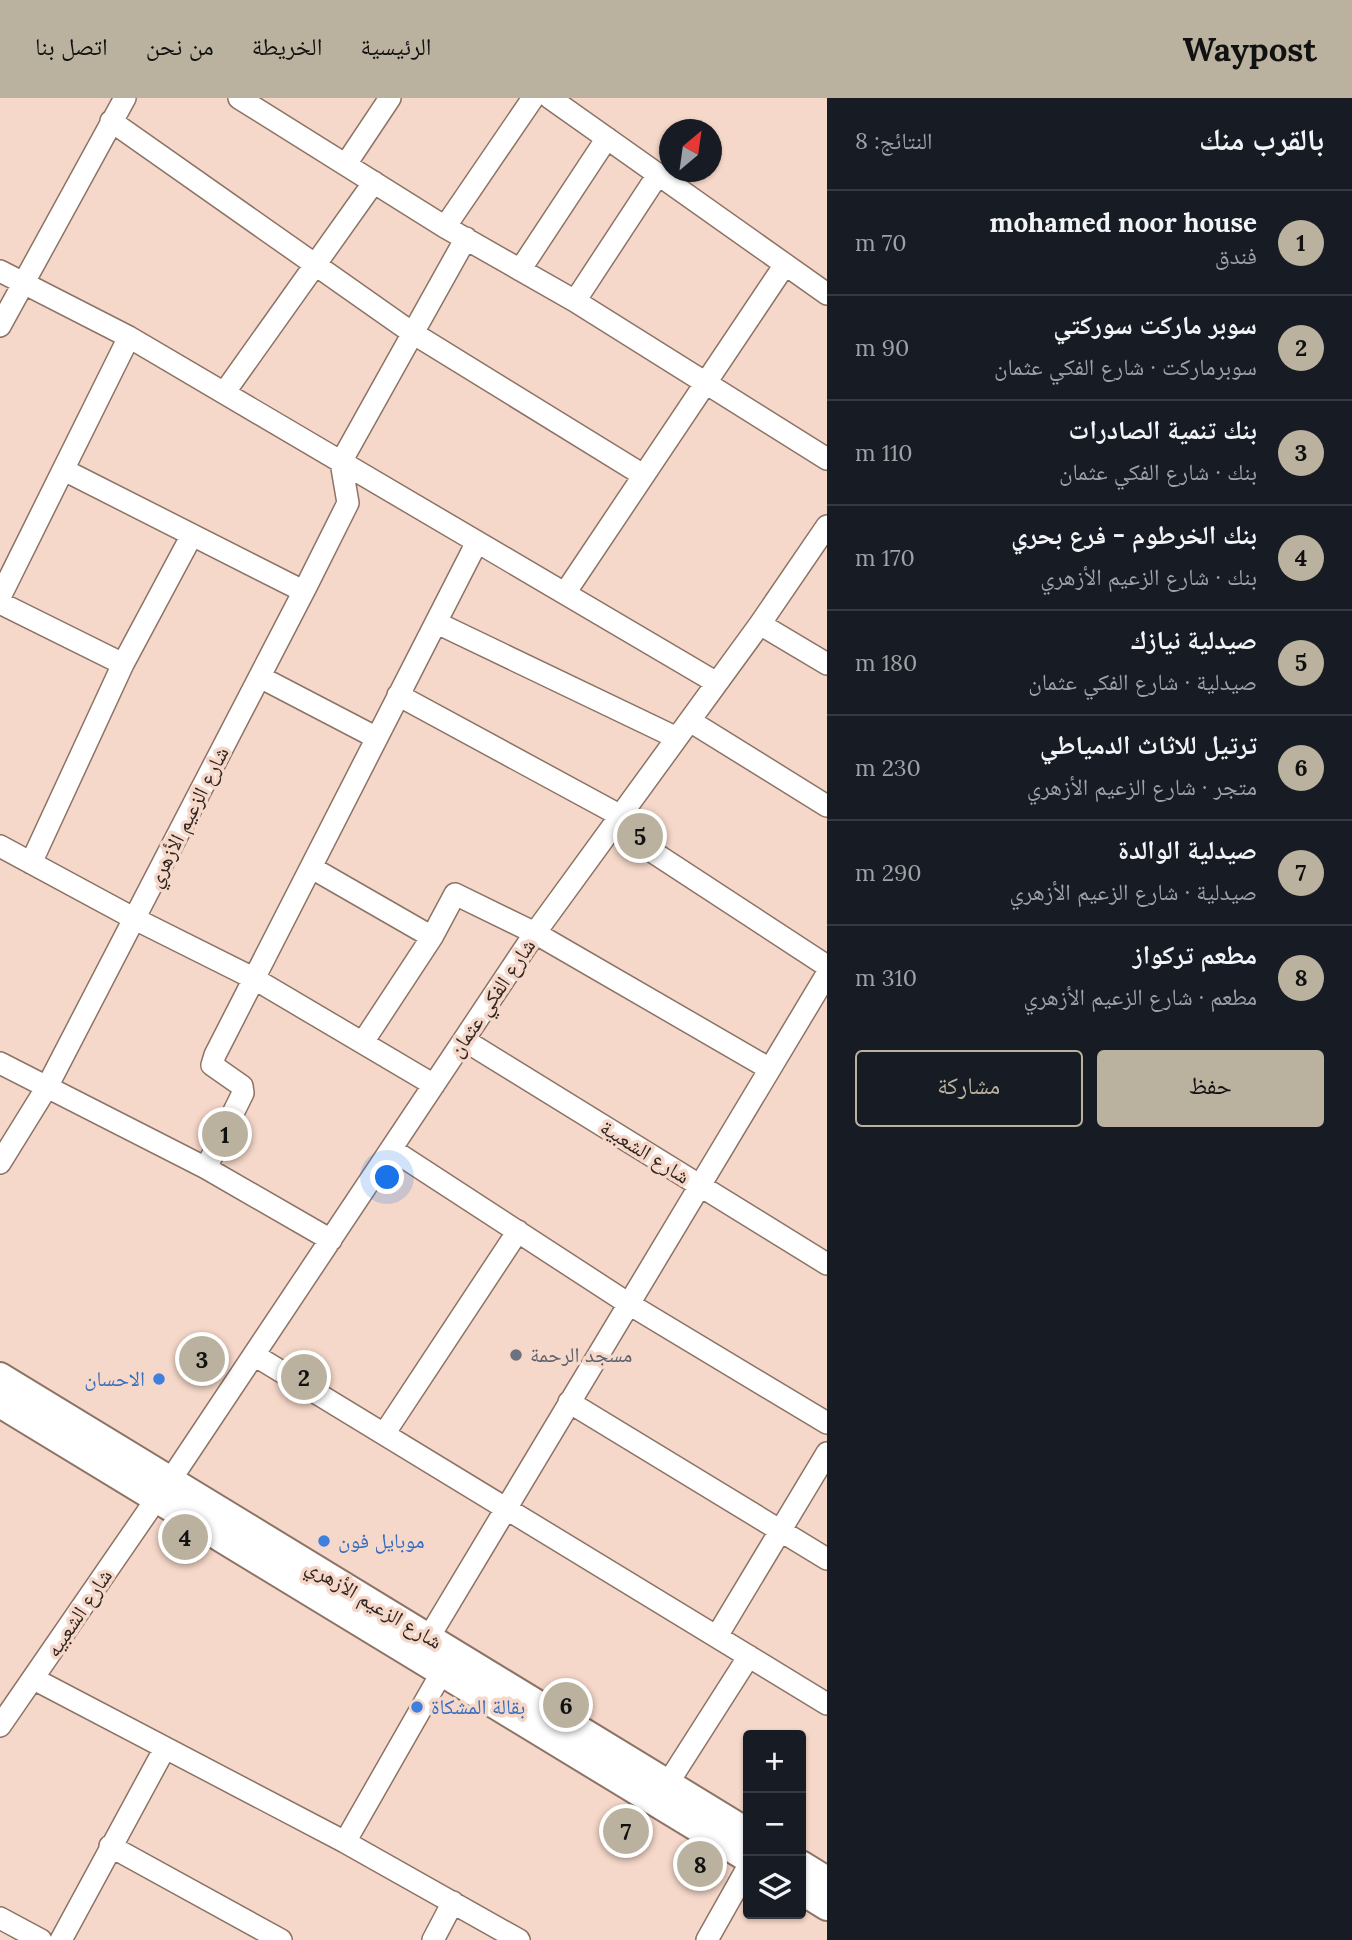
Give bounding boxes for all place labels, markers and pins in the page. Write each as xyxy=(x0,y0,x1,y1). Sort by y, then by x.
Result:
pin: 5 xyxy=(617,810,663,862)
pin: 1 xyxy=(202,1108,248,1160)
pin: 3 xyxy=(179,1333,225,1385)
place label: مسجد الرحمة xyxy=(530,1341,632,1368)
marker: مسجد الرحمة xyxy=(508,1347,524,1363)
pin: 2 xyxy=(281,1351,327,1403)
place label: الاحسان xyxy=(84,1365,145,1392)
marker: الاحسان xyxy=(151,1371,167,1387)
pin: 4 xyxy=(162,1511,208,1563)
place label: موبايل فون xyxy=(338,1527,425,1554)
marker: موبايل فون xyxy=(316,1533,332,1549)
pin: 6 xyxy=(543,1679,589,1731)
place label: بقالة المشكاة xyxy=(431,1693,525,1720)
marker: بقالة المشكاة xyxy=(409,1699,425,1715)
pin: 7 xyxy=(603,1805,649,1857)
pin: 8 xyxy=(677,1838,723,1890)

